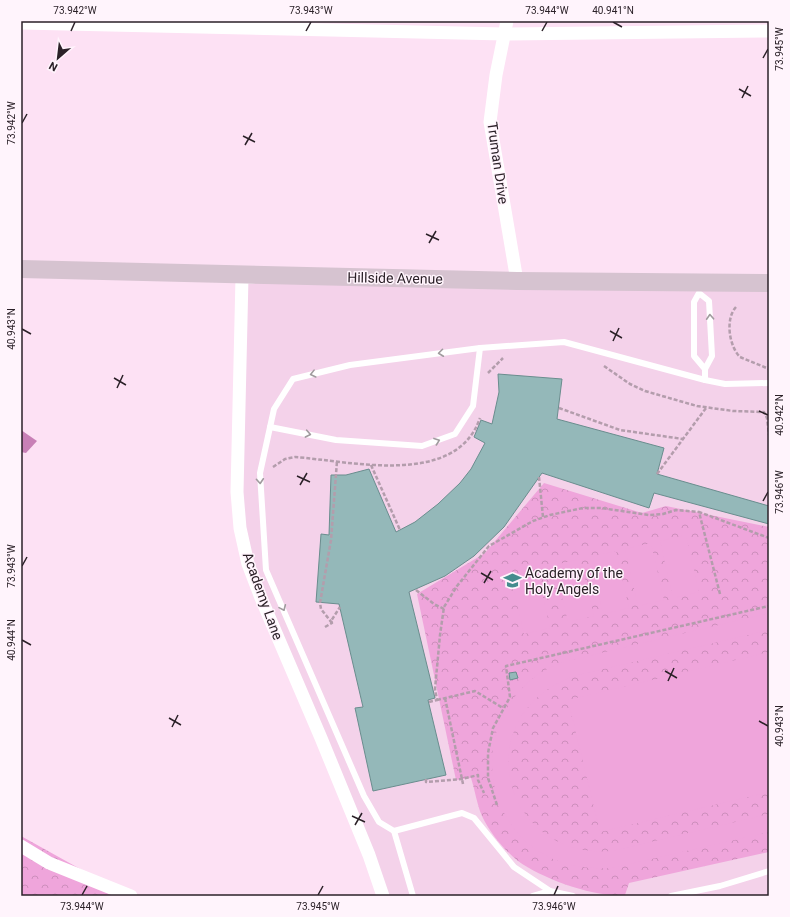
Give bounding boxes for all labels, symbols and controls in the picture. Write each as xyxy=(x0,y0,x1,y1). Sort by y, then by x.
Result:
text: 73.942°W xyxy=(53,5,97,16)
text: 73.943°W xyxy=(289,5,333,16)
text: 73.944°W xyxy=(525,5,569,16)
text: 40.941°N xyxy=(592,5,634,16)
text: 73.945°W xyxy=(774,27,785,71)
north arrow xyxy=(38,38,78,78)
text: N xyxy=(47,59,60,74)
text: 73.942°W xyxy=(6,101,17,145)
street label: Truman Drive xyxy=(484,121,512,205)
street label: Hillside Avenue xyxy=(347,269,443,287)
text: 40.943°N xyxy=(6,308,17,350)
one-way arrow xyxy=(706,314,715,320)
one-way arrow xyxy=(438,348,444,357)
one-way arrow xyxy=(310,369,317,378)
text: 40.942°N xyxy=(774,394,785,436)
one-way arrow xyxy=(305,430,312,438)
one-way arrow xyxy=(433,437,440,445)
text: 73.946°W xyxy=(774,470,785,514)
one-way arrow xyxy=(256,478,265,484)
text: 73.943°W xyxy=(6,544,17,588)
street label: Academy Lane xyxy=(240,550,286,642)
place label: Academy of the Holy Angels xyxy=(525,565,623,597)
school or university icon: Academy of the Holy Angels xyxy=(502,571,522,591)
one-way arrow xyxy=(278,603,286,611)
text: 40.944°N xyxy=(6,619,17,661)
text: 40.943°N xyxy=(774,705,785,747)
text: 73.944°W xyxy=(60,901,104,912)
text: 73.945°W xyxy=(296,901,340,912)
text: 73.946°W xyxy=(532,901,576,912)

